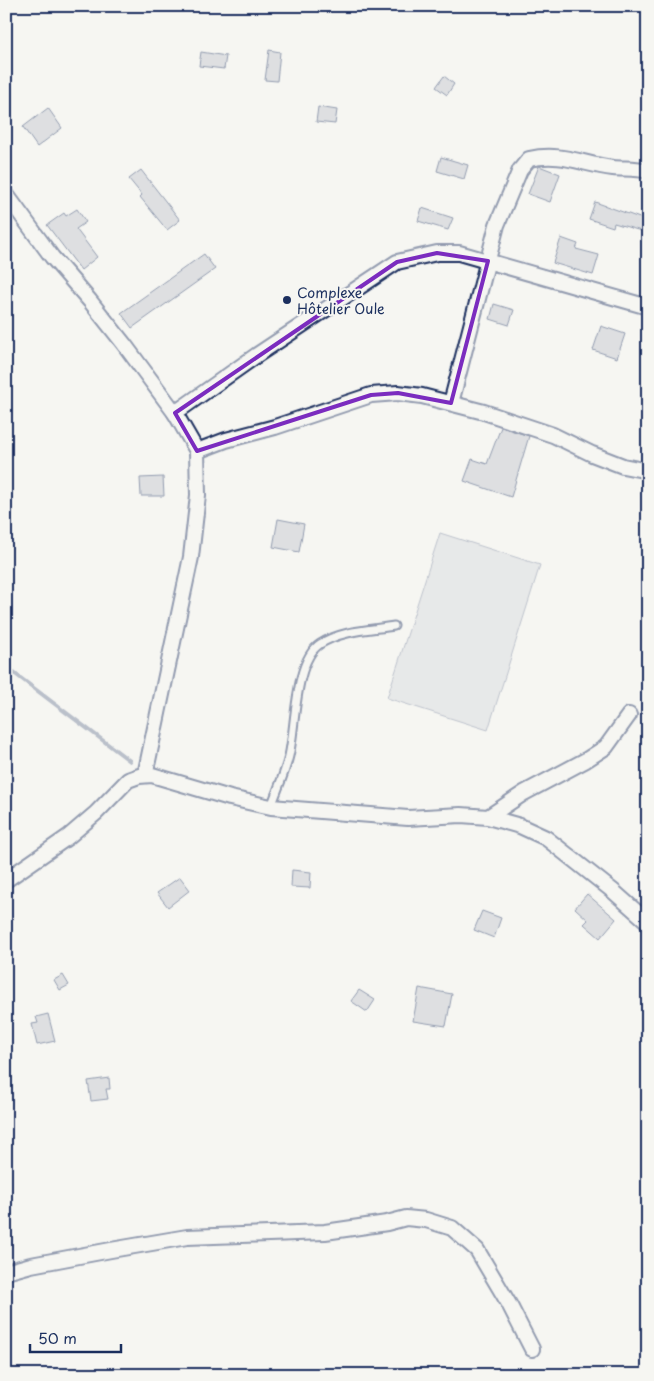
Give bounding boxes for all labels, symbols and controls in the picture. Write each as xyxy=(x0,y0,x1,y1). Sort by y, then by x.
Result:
place label: Complexe Hôtelier Oule xyxy=(297,282,385,319)
marker: Complexe Hôtelier Oule xyxy=(281,294,293,306)
scale bar xyxy=(30,1321,121,1353)
text: 50 m xyxy=(38,1326,77,1349)

